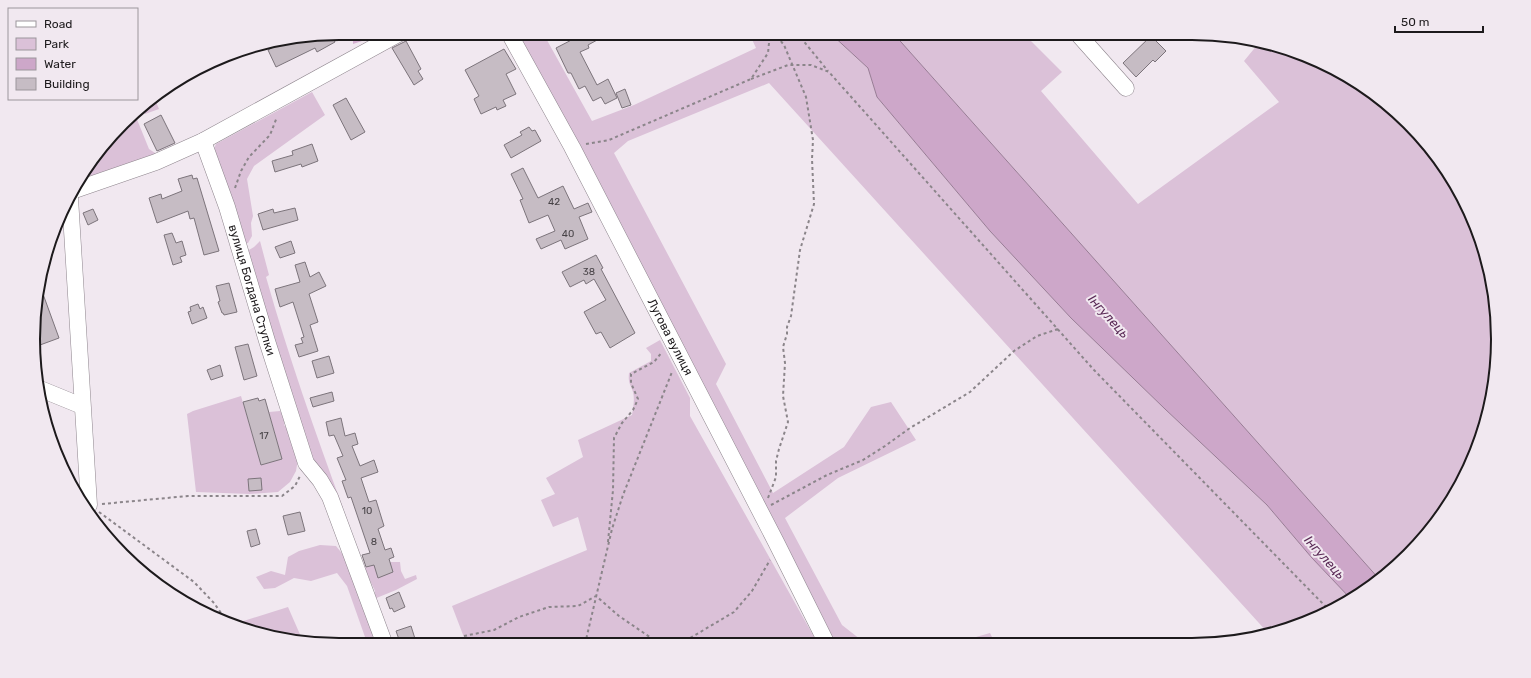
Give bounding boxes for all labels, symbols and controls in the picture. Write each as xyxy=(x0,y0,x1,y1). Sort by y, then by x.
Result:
legend xyxy=(8,8,138,100)
scale bar xyxy=(1395,8,1483,34)
text: 50 m xyxy=(1401,15,1429,29)
text: Road xyxy=(44,17,72,31)
text: Park xyxy=(44,37,70,51)
text: Water xyxy=(44,57,76,71)
text: Building xyxy=(44,77,90,91)
house number: 42 xyxy=(548,196,560,208)
street label: вулиця Богдана Ступки xyxy=(226,223,278,357)
house number: 40 xyxy=(562,228,574,240)
house number: 38 xyxy=(583,266,595,278)
water label: Інгулець xyxy=(1085,291,1132,342)
street label: Лугова вулиця xyxy=(644,296,696,378)
house number: 17 xyxy=(259,430,269,442)
house number: 10 xyxy=(362,505,372,517)
water label: Інгулець xyxy=(1301,532,1348,583)
house number: 8 xyxy=(371,536,377,548)

